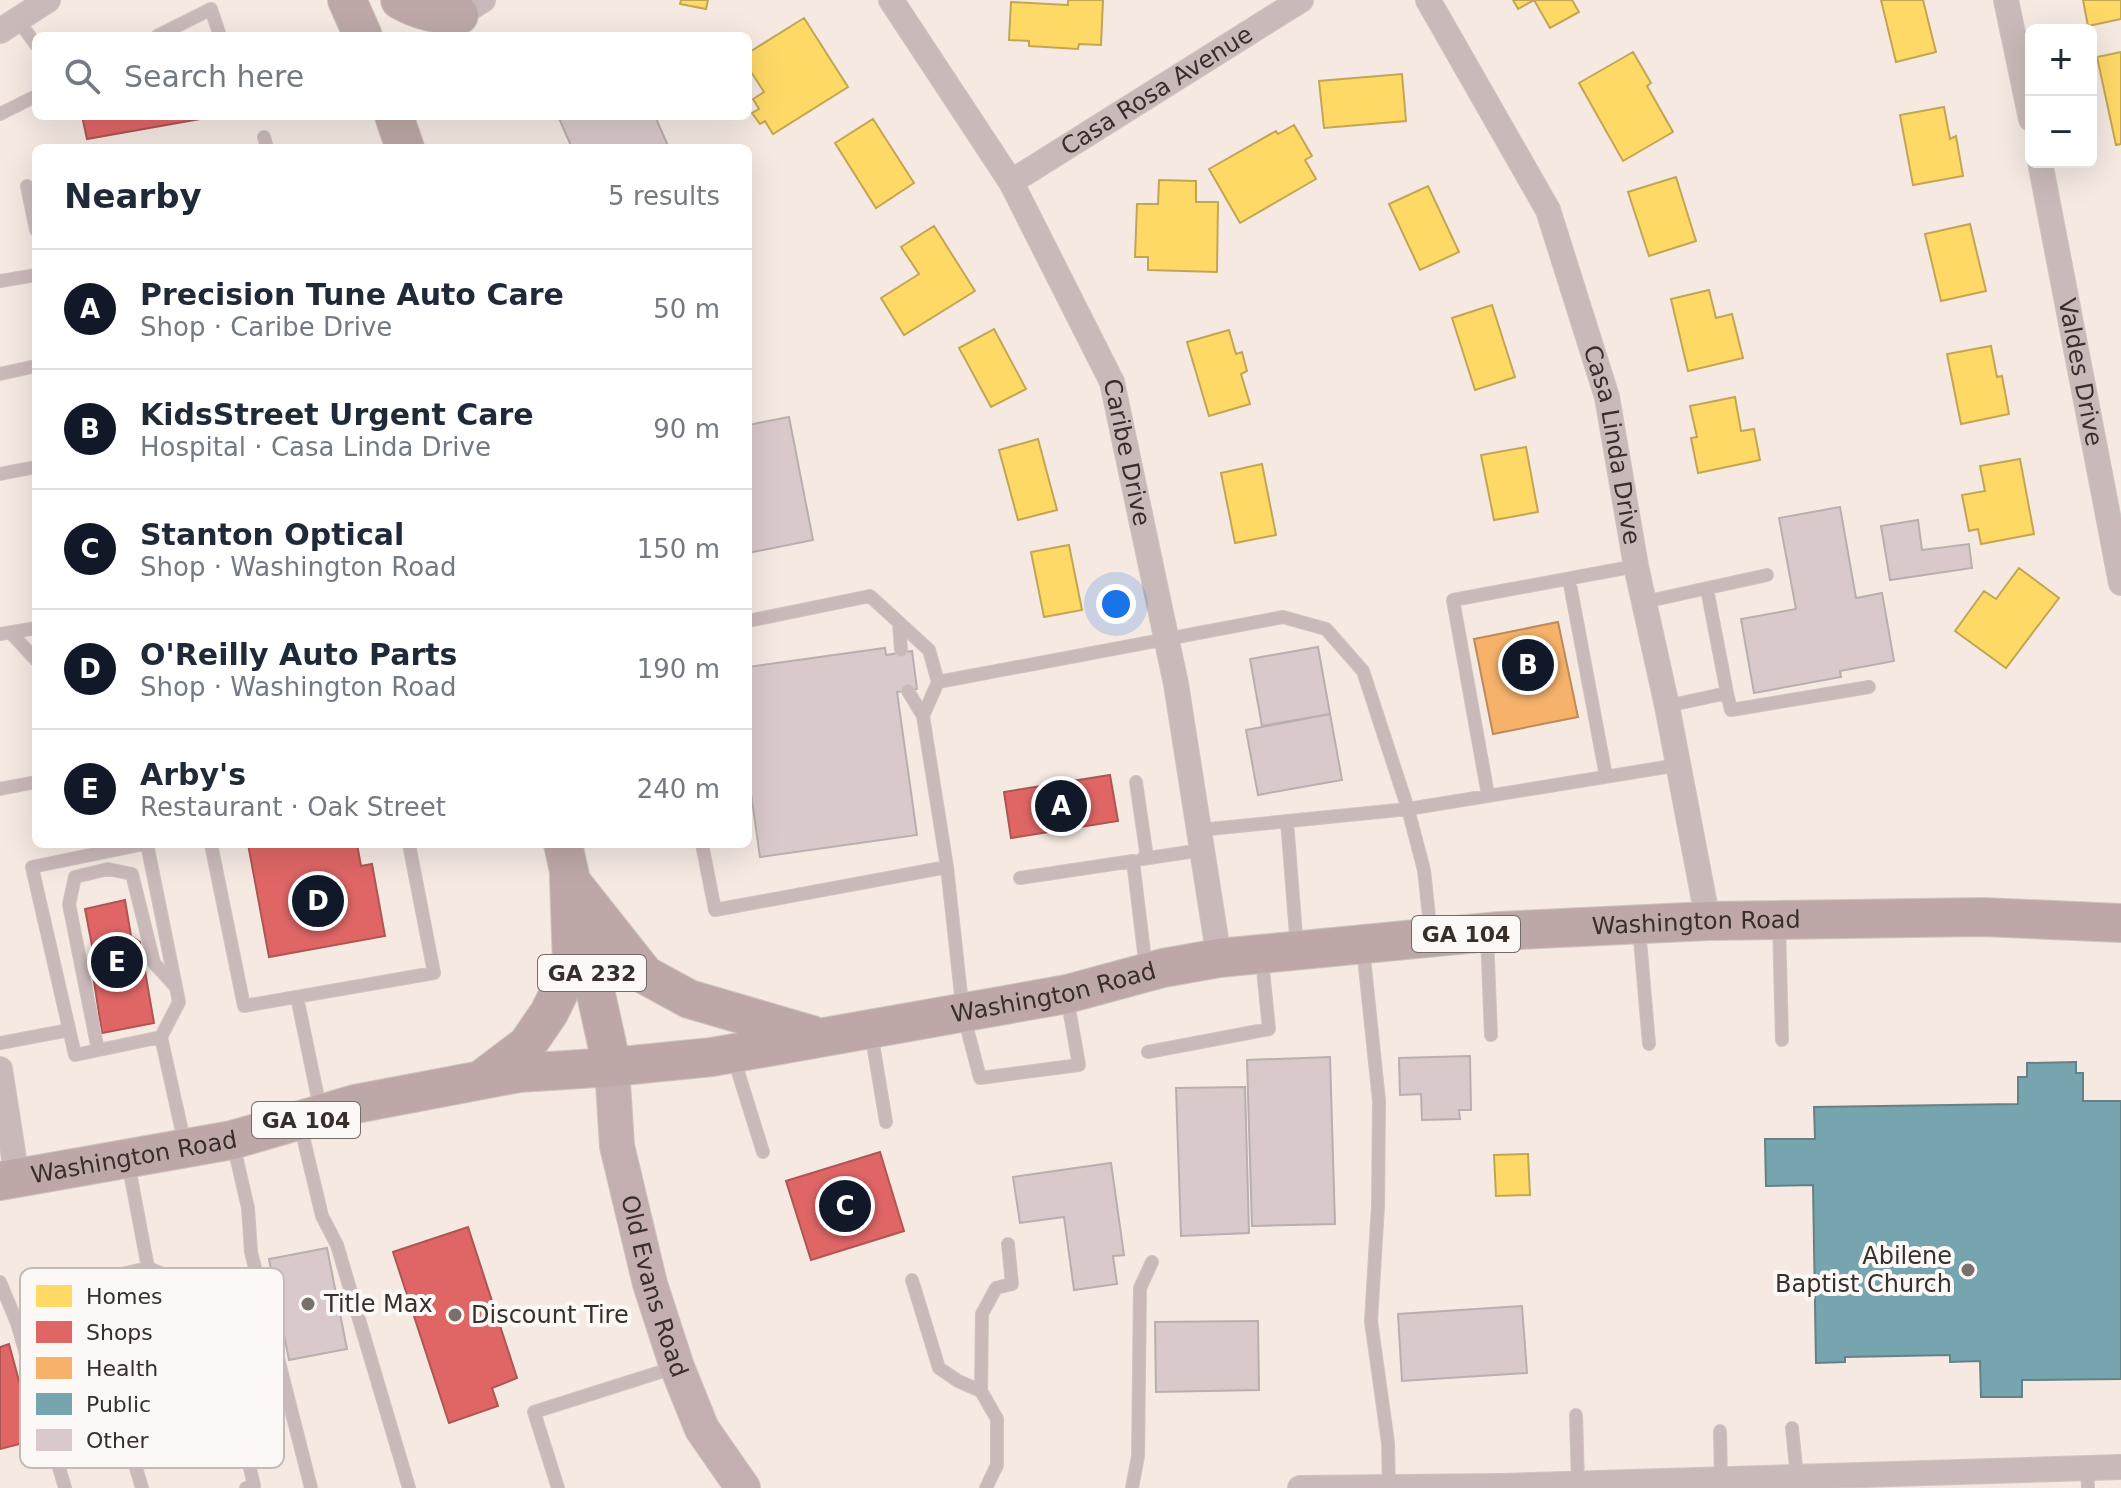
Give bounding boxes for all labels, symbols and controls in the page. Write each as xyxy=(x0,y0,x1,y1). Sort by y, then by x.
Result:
street label: Casa Rosa Avenue xyxy=(1056,20,1258,161)
map controls xyxy=(2025,24,2097,168)
button: + xyxy=(2025,24,2097,96)
search box xyxy=(32,32,752,120)
icon: search xyxy=(60,54,104,98)
text: Search here xyxy=(124,59,304,94)
button: − xyxy=(2025,96,2097,168)
text: Nearby xyxy=(64,176,202,216)
text: 5 results xyxy=(608,181,720,211)
text: Precision Tune Auto Care xyxy=(140,277,564,312)
text: A xyxy=(80,294,100,324)
text: 50 m xyxy=(653,294,720,324)
street label: Valdes Drive xyxy=(2053,296,2108,448)
text: Shop · Caribe Drive xyxy=(140,312,392,342)
street label: Casa Linda Drive xyxy=(1578,342,1646,547)
street label: Caribe Drive xyxy=(1098,376,1156,528)
text: KidsStreet Urgent Care xyxy=(140,397,534,432)
text: B xyxy=(80,414,100,444)
text: 90 m xyxy=(653,414,720,444)
text: Hospital · Casa Linda Drive xyxy=(140,432,491,462)
text: Stanton Optical xyxy=(140,517,404,552)
text: C xyxy=(80,534,100,564)
text: 150 m xyxy=(637,534,720,564)
text: Shop · Washington Road xyxy=(140,552,456,582)
your location xyxy=(1096,584,1136,624)
pin: B xyxy=(1502,635,1554,695)
text: O'Reilly Auto Parts xyxy=(140,637,457,672)
text: D xyxy=(79,654,101,684)
text: 190 m xyxy=(637,654,720,684)
text: Shop · Washington Road xyxy=(140,672,456,702)
text: Arby's xyxy=(140,757,246,792)
text: E xyxy=(81,774,99,804)
text: 240 m xyxy=(637,774,720,804)
pin: A xyxy=(1035,776,1087,836)
text: Restaurant · Oak Street xyxy=(140,792,446,822)
pin: D xyxy=(292,871,344,931)
street label: Washington Road xyxy=(1591,906,1801,941)
road number: GA 104 xyxy=(1412,916,1520,952)
pin: E xyxy=(91,932,143,992)
road number: GA 232 xyxy=(538,955,646,991)
street label: Washington Road xyxy=(949,957,1159,1028)
road number: GA 104 xyxy=(252,1102,360,1138)
street label: Washington Road xyxy=(29,1125,239,1189)
pin: C xyxy=(819,1176,871,1236)
street label: Old Evans Road xyxy=(615,1192,694,1381)
place label: Abilene Baptist Church xyxy=(1775,1242,1952,1298)
marker: Abilene Baptist Church xyxy=(1959,1261,1977,1279)
legend xyxy=(20,1268,284,1468)
text: Homes xyxy=(86,1284,162,1309)
place label: Title Max xyxy=(323,1290,433,1318)
marker: Title Max xyxy=(299,1295,317,1313)
place label: Discount Tire xyxy=(471,1301,629,1329)
marker: Discount Tire xyxy=(446,1306,464,1324)
text: Shops xyxy=(86,1320,153,1345)
text: Health xyxy=(86,1356,158,1381)
text: Public xyxy=(86,1392,151,1417)
text: Other xyxy=(86,1428,149,1453)

